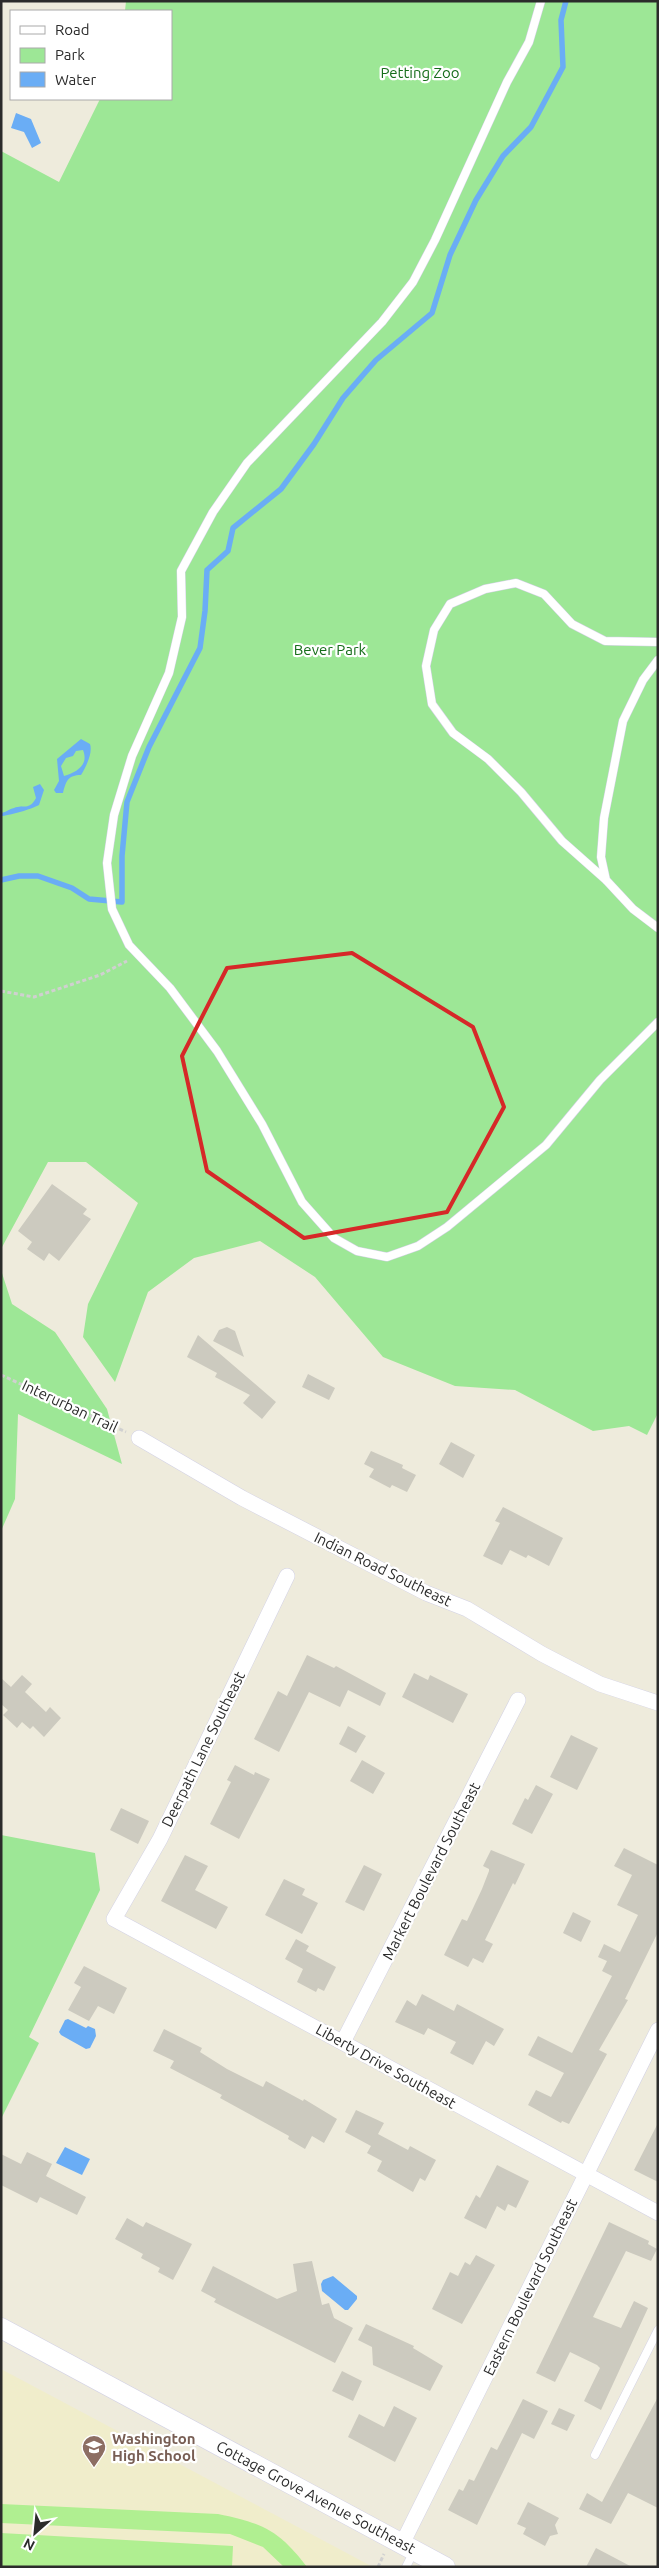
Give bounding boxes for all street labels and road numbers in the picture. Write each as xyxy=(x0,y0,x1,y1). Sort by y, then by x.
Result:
street label: Interurban Trail xyxy=(19,1376,121,1436)
street label: Indian Road Southeast xyxy=(312,1528,454,1610)
street label: Deerpath Lane Southeast xyxy=(158,1668,248,1830)
street label: Markert Boulevard Southeast xyxy=(379,1779,483,1963)
street label: Liberty Drive Southeast xyxy=(313,2020,459,2112)
street label: Eastern Boulevard Southeast xyxy=(480,2196,580,2378)
street label: Cottage Grove Avenue Southeast xyxy=(213,2437,419,2557)

